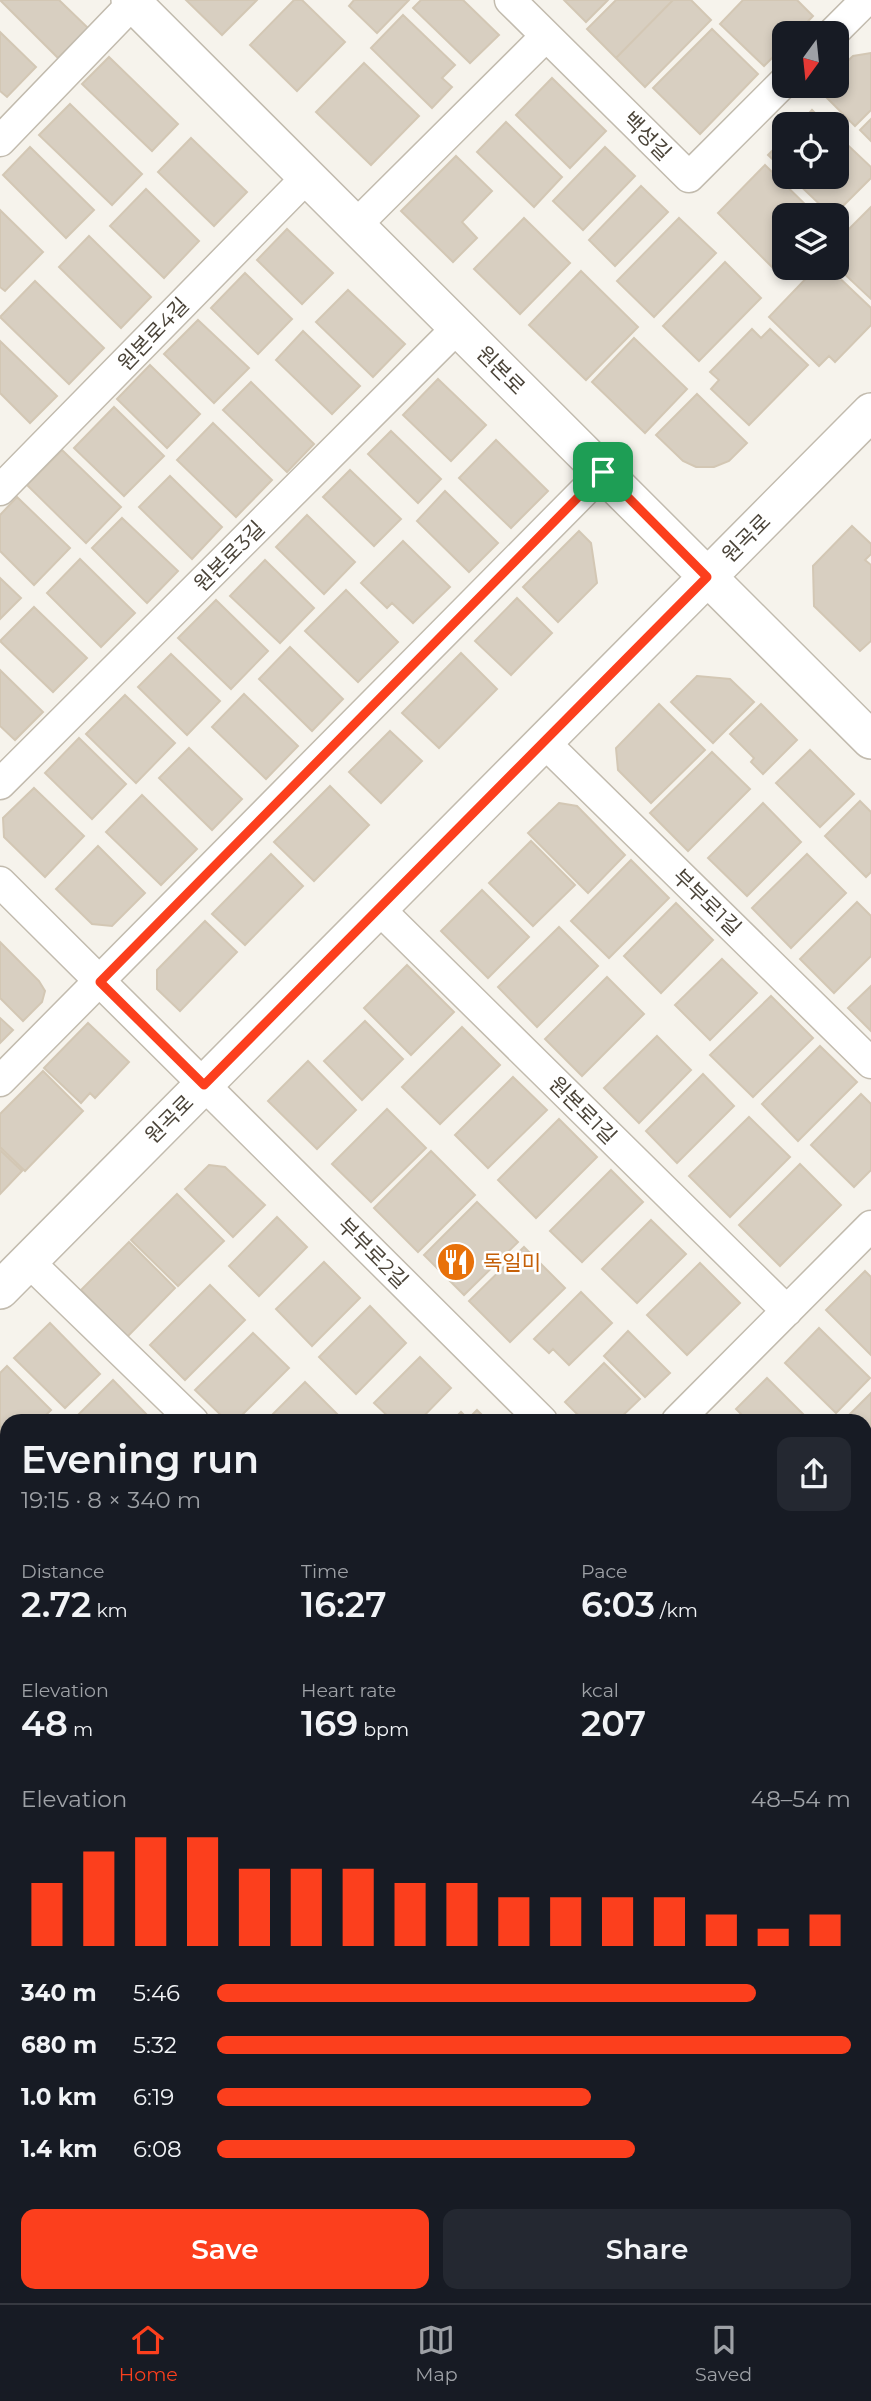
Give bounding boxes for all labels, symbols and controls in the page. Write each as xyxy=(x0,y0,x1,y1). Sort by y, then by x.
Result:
north arrow xyxy=(772,21,849,98)
map controls xyxy=(772,21,849,280)
street label: 백성길 xyxy=(618,107,676,165)
button: locate xyxy=(772,112,849,189)
button: layers xyxy=(772,203,849,280)
street label: 원본로4길 xyxy=(112,293,194,375)
street label: 원본로 xyxy=(472,341,530,399)
pin xyxy=(573,442,633,502)
icon: arrive xyxy=(584,453,622,491)
street label: 원곡로 xyxy=(717,509,775,567)
street label: 원본로3길 xyxy=(189,516,269,596)
street label: 부부로1길 xyxy=(668,864,746,940)
street label: 원본로1길 xyxy=(544,1071,622,1149)
street label: 원곡로 xyxy=(140,1090,198,1148)
street label: 부부로2길 xyxy=(333,1213,413,1293)
restaurant icon: 독일미 xyxy=(435,1241,477,1283)
place label: 독일미 xyxy=(483,1250,541,1275)
text: Evening run xyxy=(21,1436,259,1483)
button: share xyxy=(777,1437,851,1511)
text: 19:15 · 8 × 340 m xyxy=(21,1486,201,1514)
text: Distance xyxy=(21,1560,104,1583)
text: Time xyxy=(301,1560,349,1583)
text: Pace xyxy=(581,1560,628,1583)
text: 2.72 xyxy=(21,1583,91,1626)
text: 16:27 xyxy=(301,1583,386,1626)
text: 6:03 xyxy=(581,1583,655,1626)
text: km xyxy=(91,1599,128,1622)
text: /km xyxy=(655,1599,698,1622)
text: Elevation xyxy=(21,1679,109,1702)
text: Heart rate xyxy=(301,1679,396,1702)
text: kcal xyxy=(581,1679,619,1702)
text: 48 xyxy=(21,1702,68,1745)
text: 169 xyxy=(301,1702,358,1745)
text: 207 xyxy=(581,1702,646,1745)
text: m xyxy=(68,1718,93,1741)
text: bpm xyxy=(358,1718,409,1741)
text: Elevation xyxy=(21,1785,127,1813)
text: 48–54 m xyxy=(751,1785,851,1813)
text: 340 m xyxy=(21,1979,97,2007)
text: 5:46 xyxy=(133,1979,180,2007)
text: 680 m xyxy=(21,2031,97,2059)
text: 5:32 xyxy=(133,2031,177,2059)
text: 1.0 km xyxy=(21,2083,97,2111)
text: 6:19 xyxy=(133,2083,174,2111)
text: 1.4 km xyxy=(21,2135,98,2163)
text: 6:08 xyxy=(133,2135,182,2163)
button: Save xyxy=(21,2209,429,2289)
button: Share xyxy=(443,2209,851,2289)
tab: Home xyxy=(119,2321,178,2386)
tab: Map xyxy=(415,2321,458,2386)
tab: Saved xyxy=(695,2321,752,2386)

